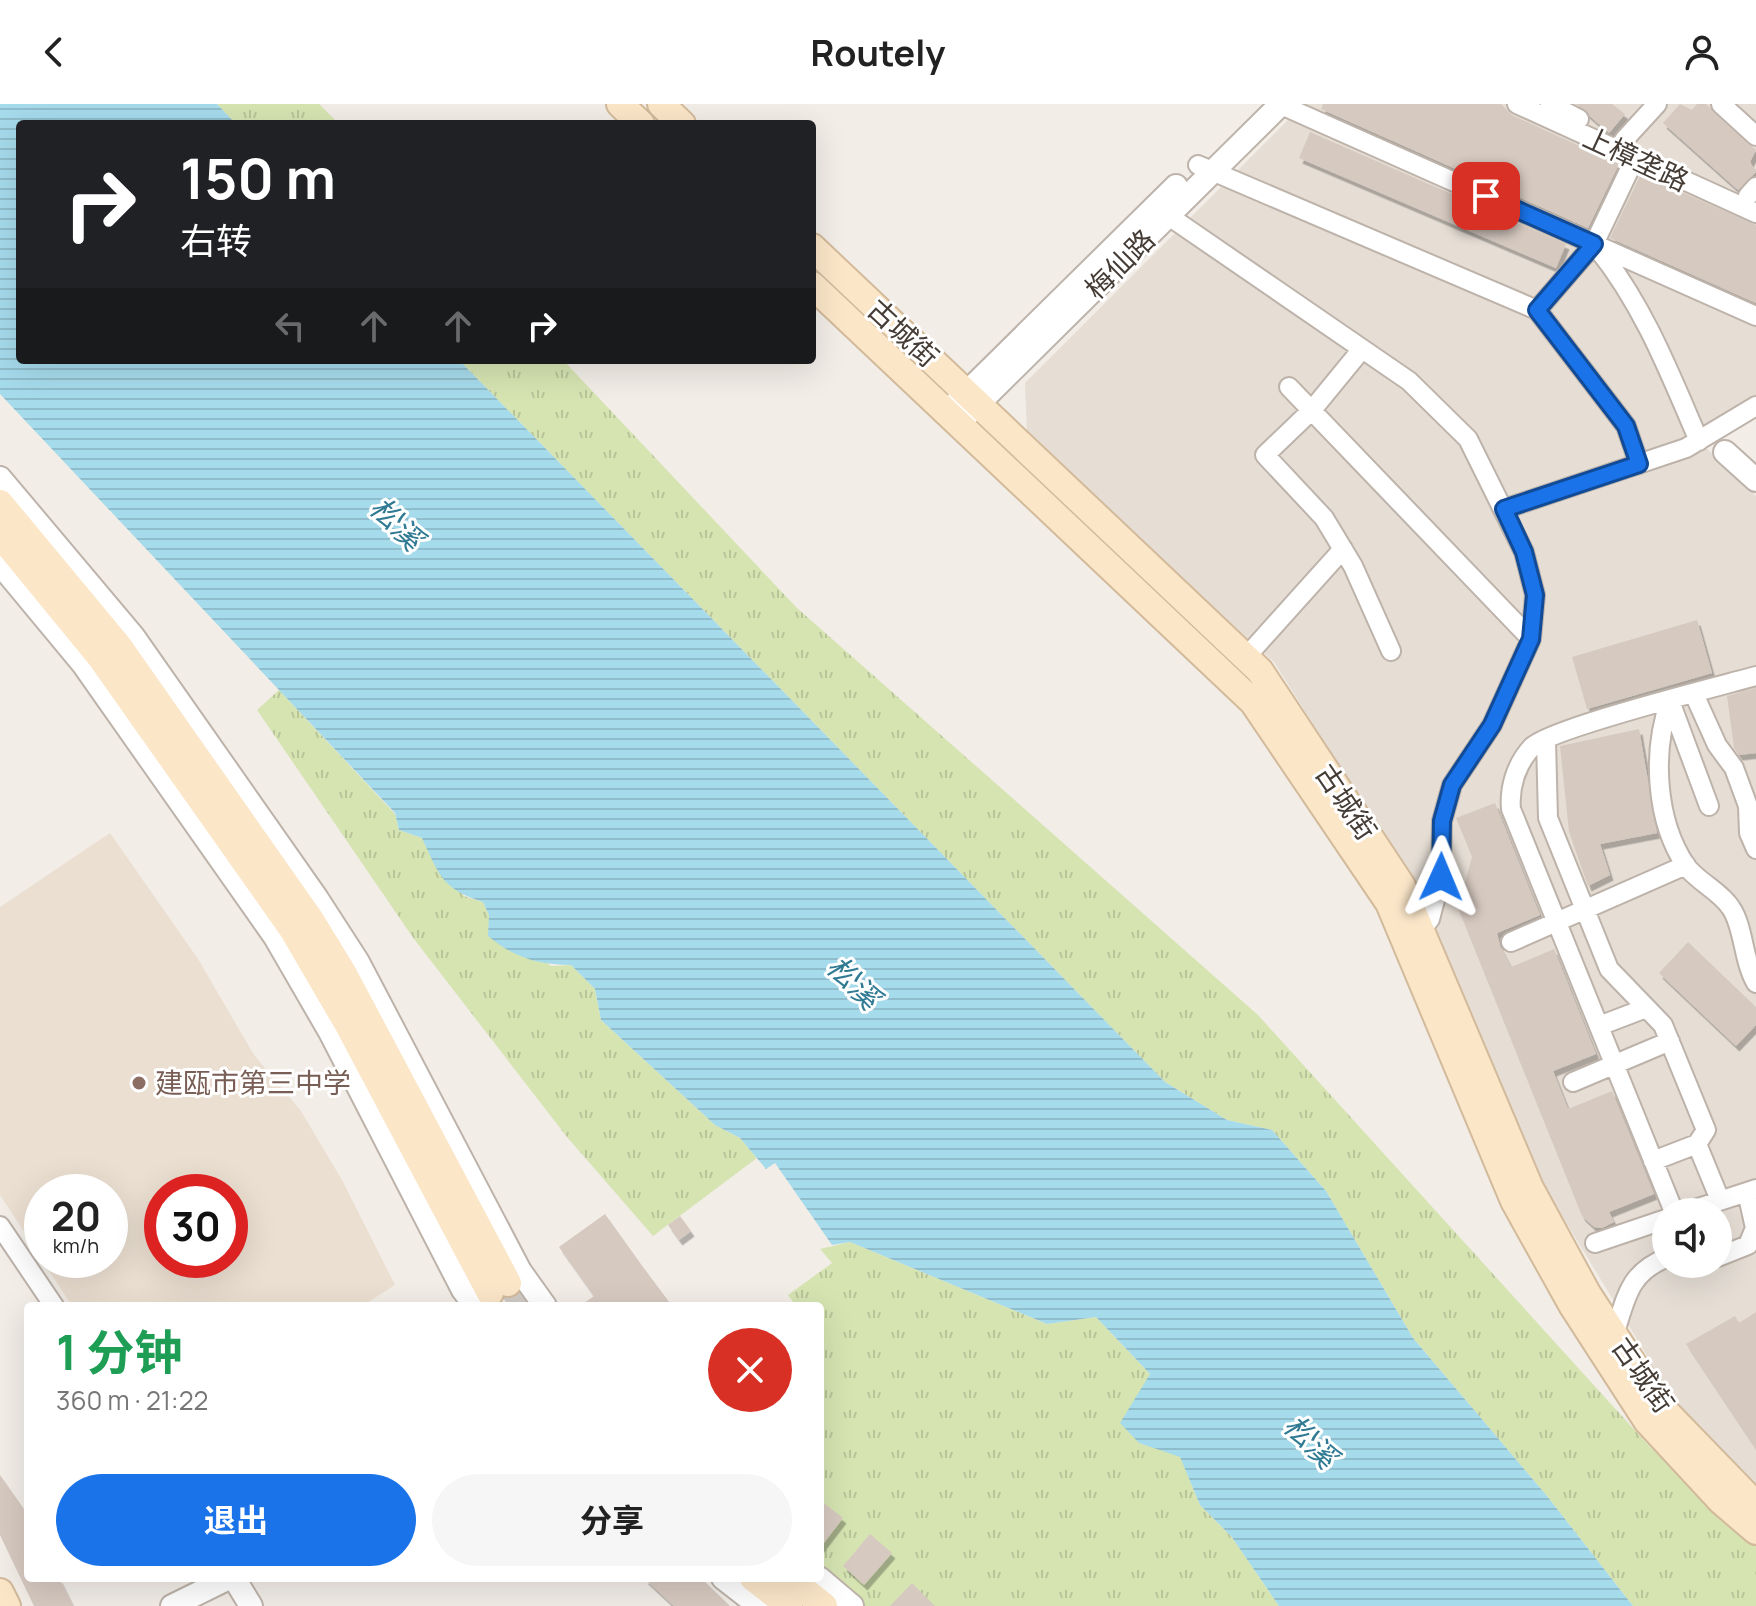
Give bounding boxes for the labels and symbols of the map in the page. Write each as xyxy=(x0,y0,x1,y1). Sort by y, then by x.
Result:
street label: 上樟垄路 xyxy=(1578,117,1695,199)
pin xyxy=(1452,162,1520,230)
street label: 梅仙路 xyxy=(1076,220,1162,306)
street label: 古城街 xyxy=(860,290,947,375)
water label: 松溪 xyxy=(361,487,435,561)
street label: 古城街 xyxy=(1308,756,1386,847)
position arrow xyxy=(1399,835,1483,919)
water label: 松溪 xyxy=(818,946,892,1020)
place label: 建瓯市第三中学 xyxy=(155,1063,351,1101)
marker: 建瓯市第三中学 xyxy=(130,1074,148,1092)
speed limit sign: 30 xyxy=(144,1174,248,1278)
street label: 古城街 xyxy=(1604,1329,1683,1420)
water label: 松溪 xyxy=(1275,1405,1349,1479)

